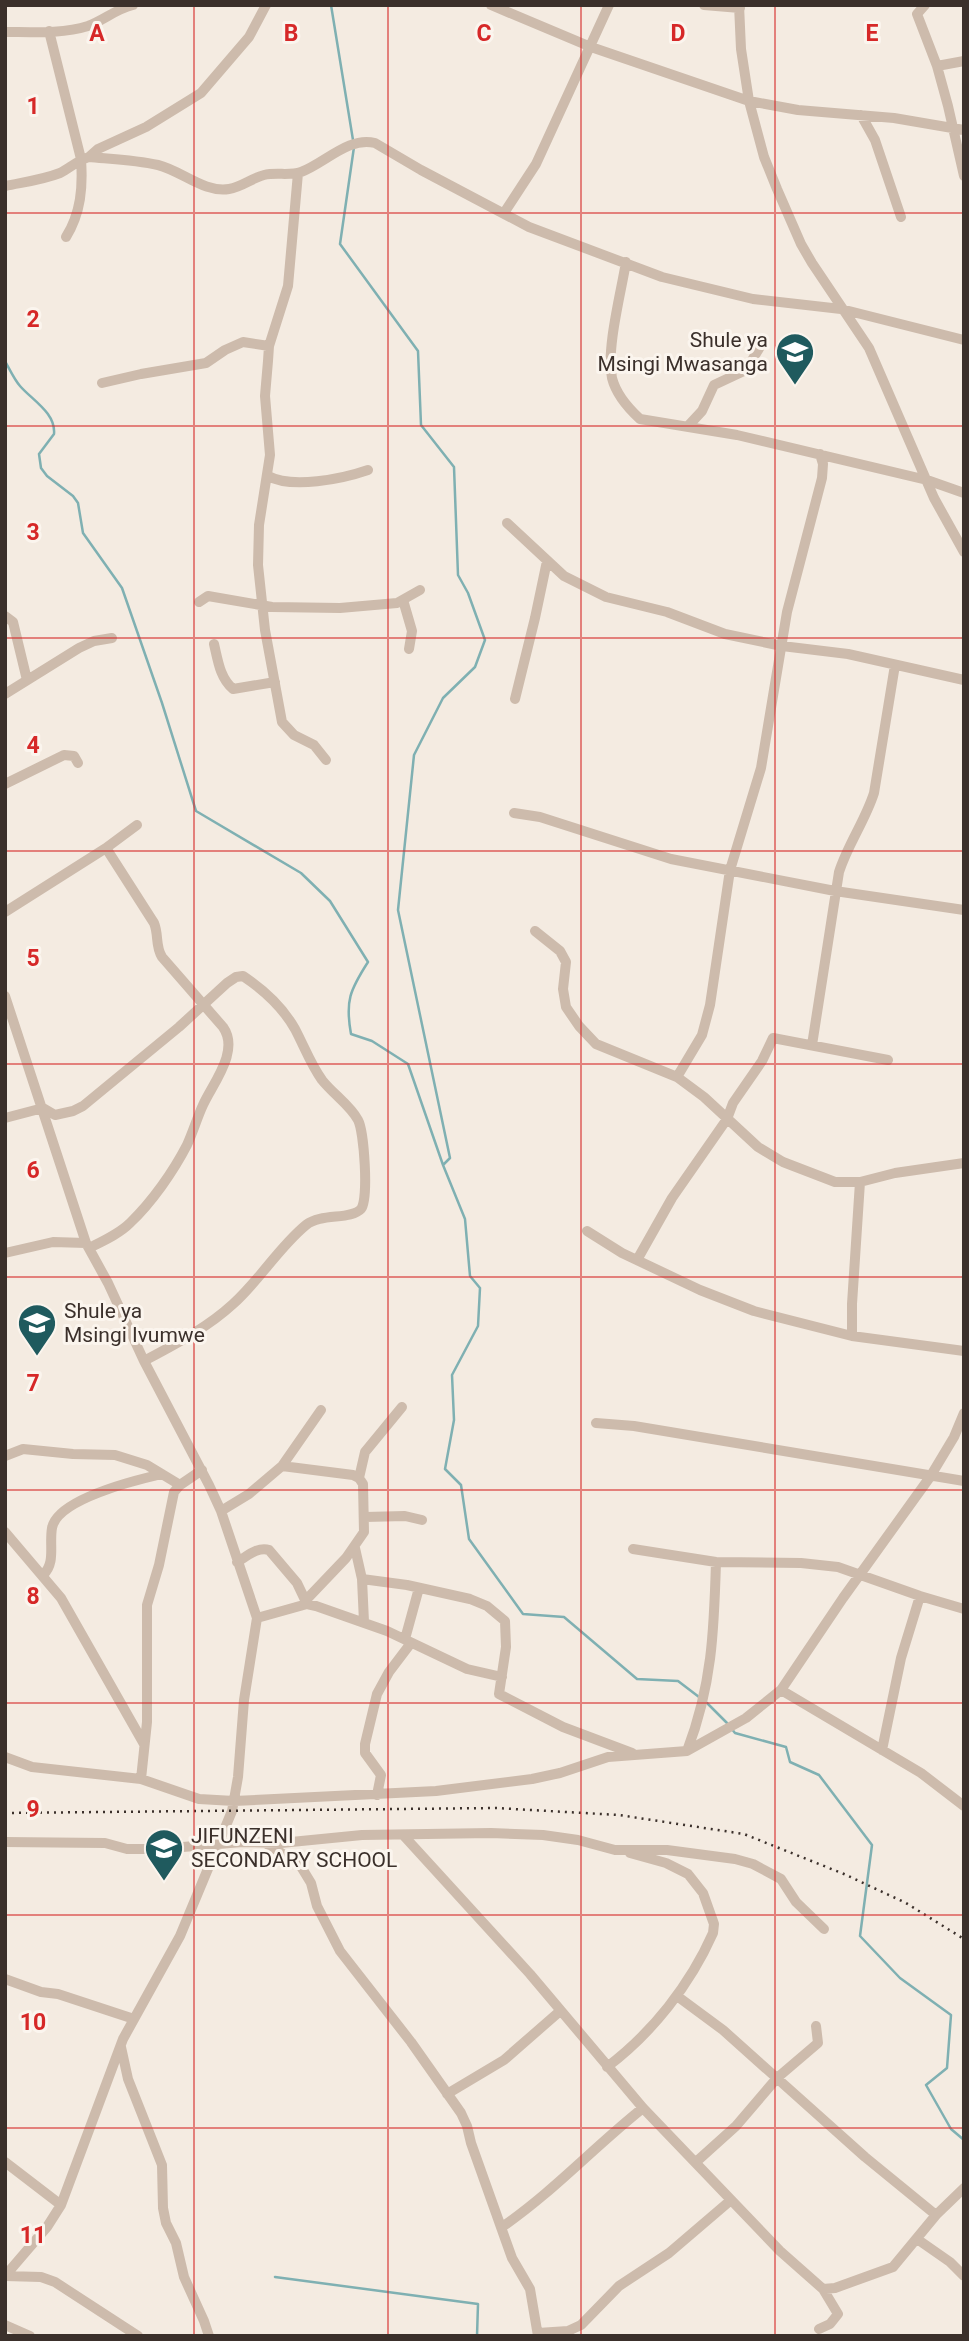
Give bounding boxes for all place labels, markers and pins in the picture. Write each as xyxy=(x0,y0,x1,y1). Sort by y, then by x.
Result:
place label: Shule ya Msingi Mwasanga xyxy=(597,328,768,376)
school or university icon: Shule ya Msingi Mwasanga xyxy=(774,331,816,386)
place label: Shule ya Msingi Ivumwe xyxy=(64,1299,205,1347)
school or university icon: Shule ya Msingi Ivumwe xyxy=(16,1302,58,1357)
place label: JIFUNZENI SECONDARY SCHOOL xyxy=(191,1824,397,1872)
school or university icon: JIFUNZENI SECONDARY SCHOOL xyxy=(143,1827,185,1882)

